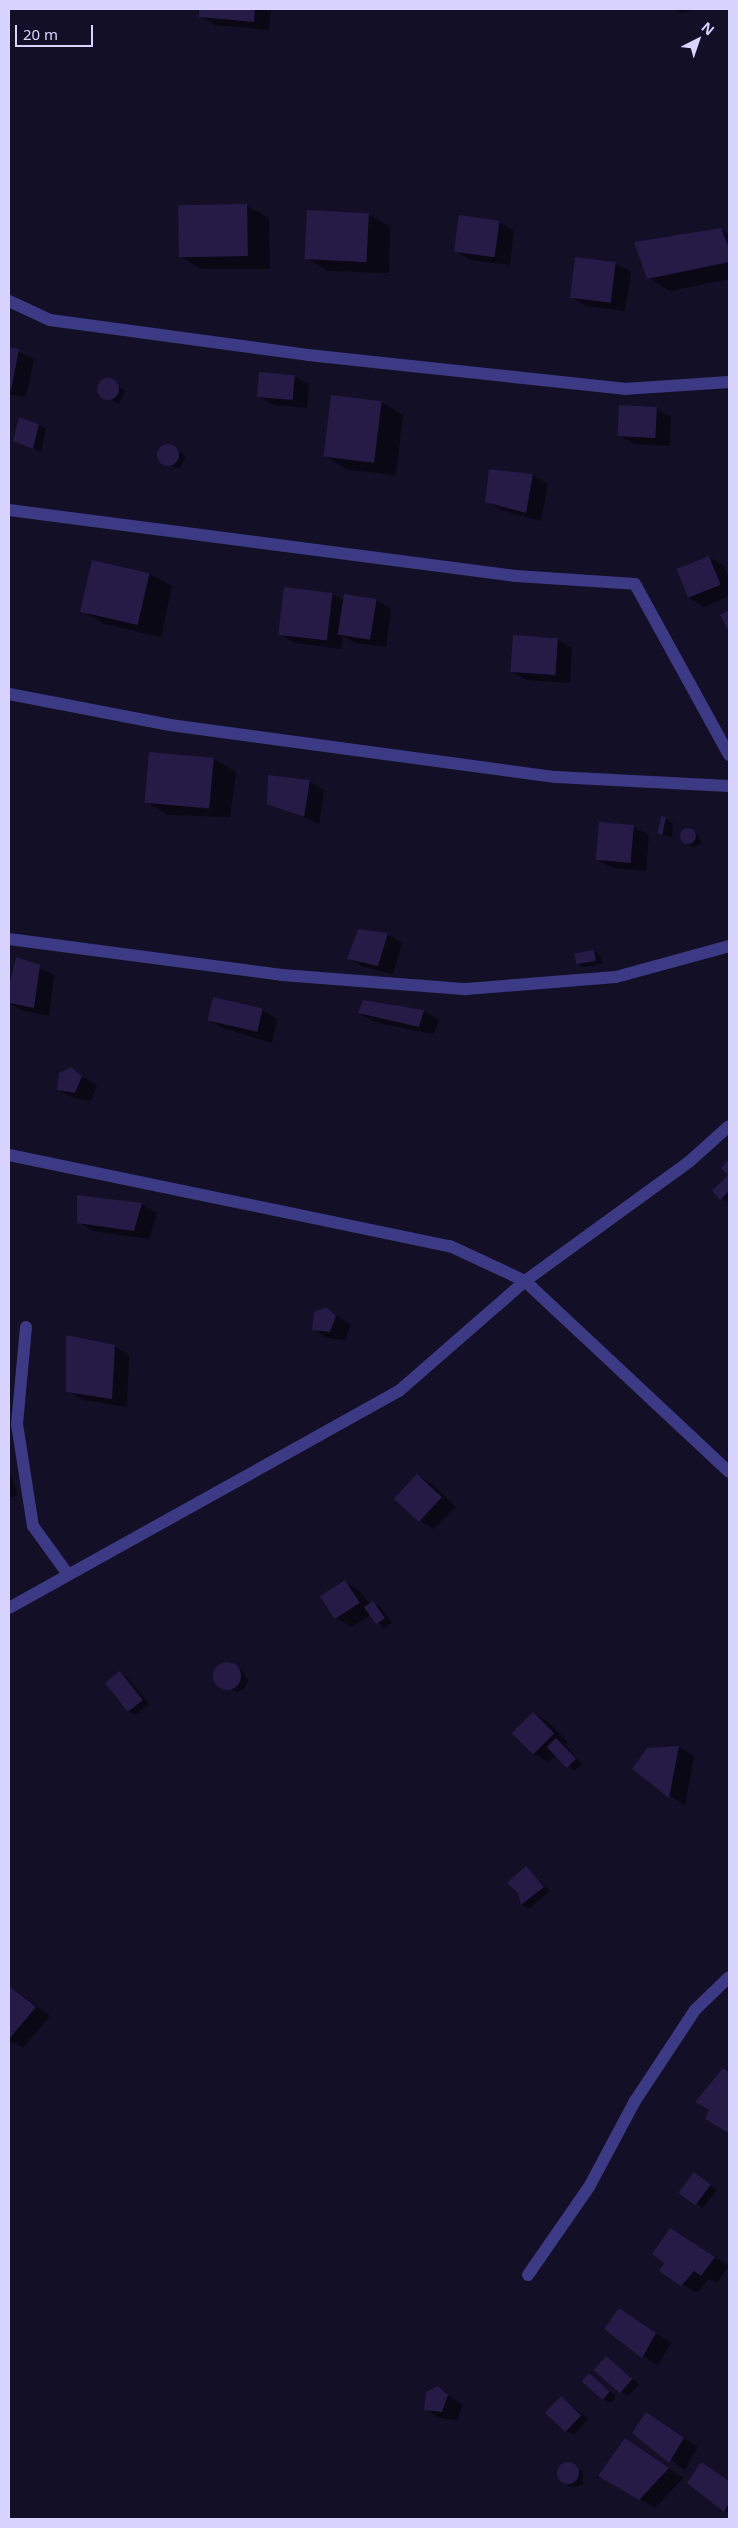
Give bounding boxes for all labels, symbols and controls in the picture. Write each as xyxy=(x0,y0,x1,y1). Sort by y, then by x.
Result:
scale bar xyxy=(18,15,95,47)
north arrow xyxy=(673,15,723,65)
text: N xyxy=(698,17,719,39)
text: 20 m xyxy=(23,24,58,44)

